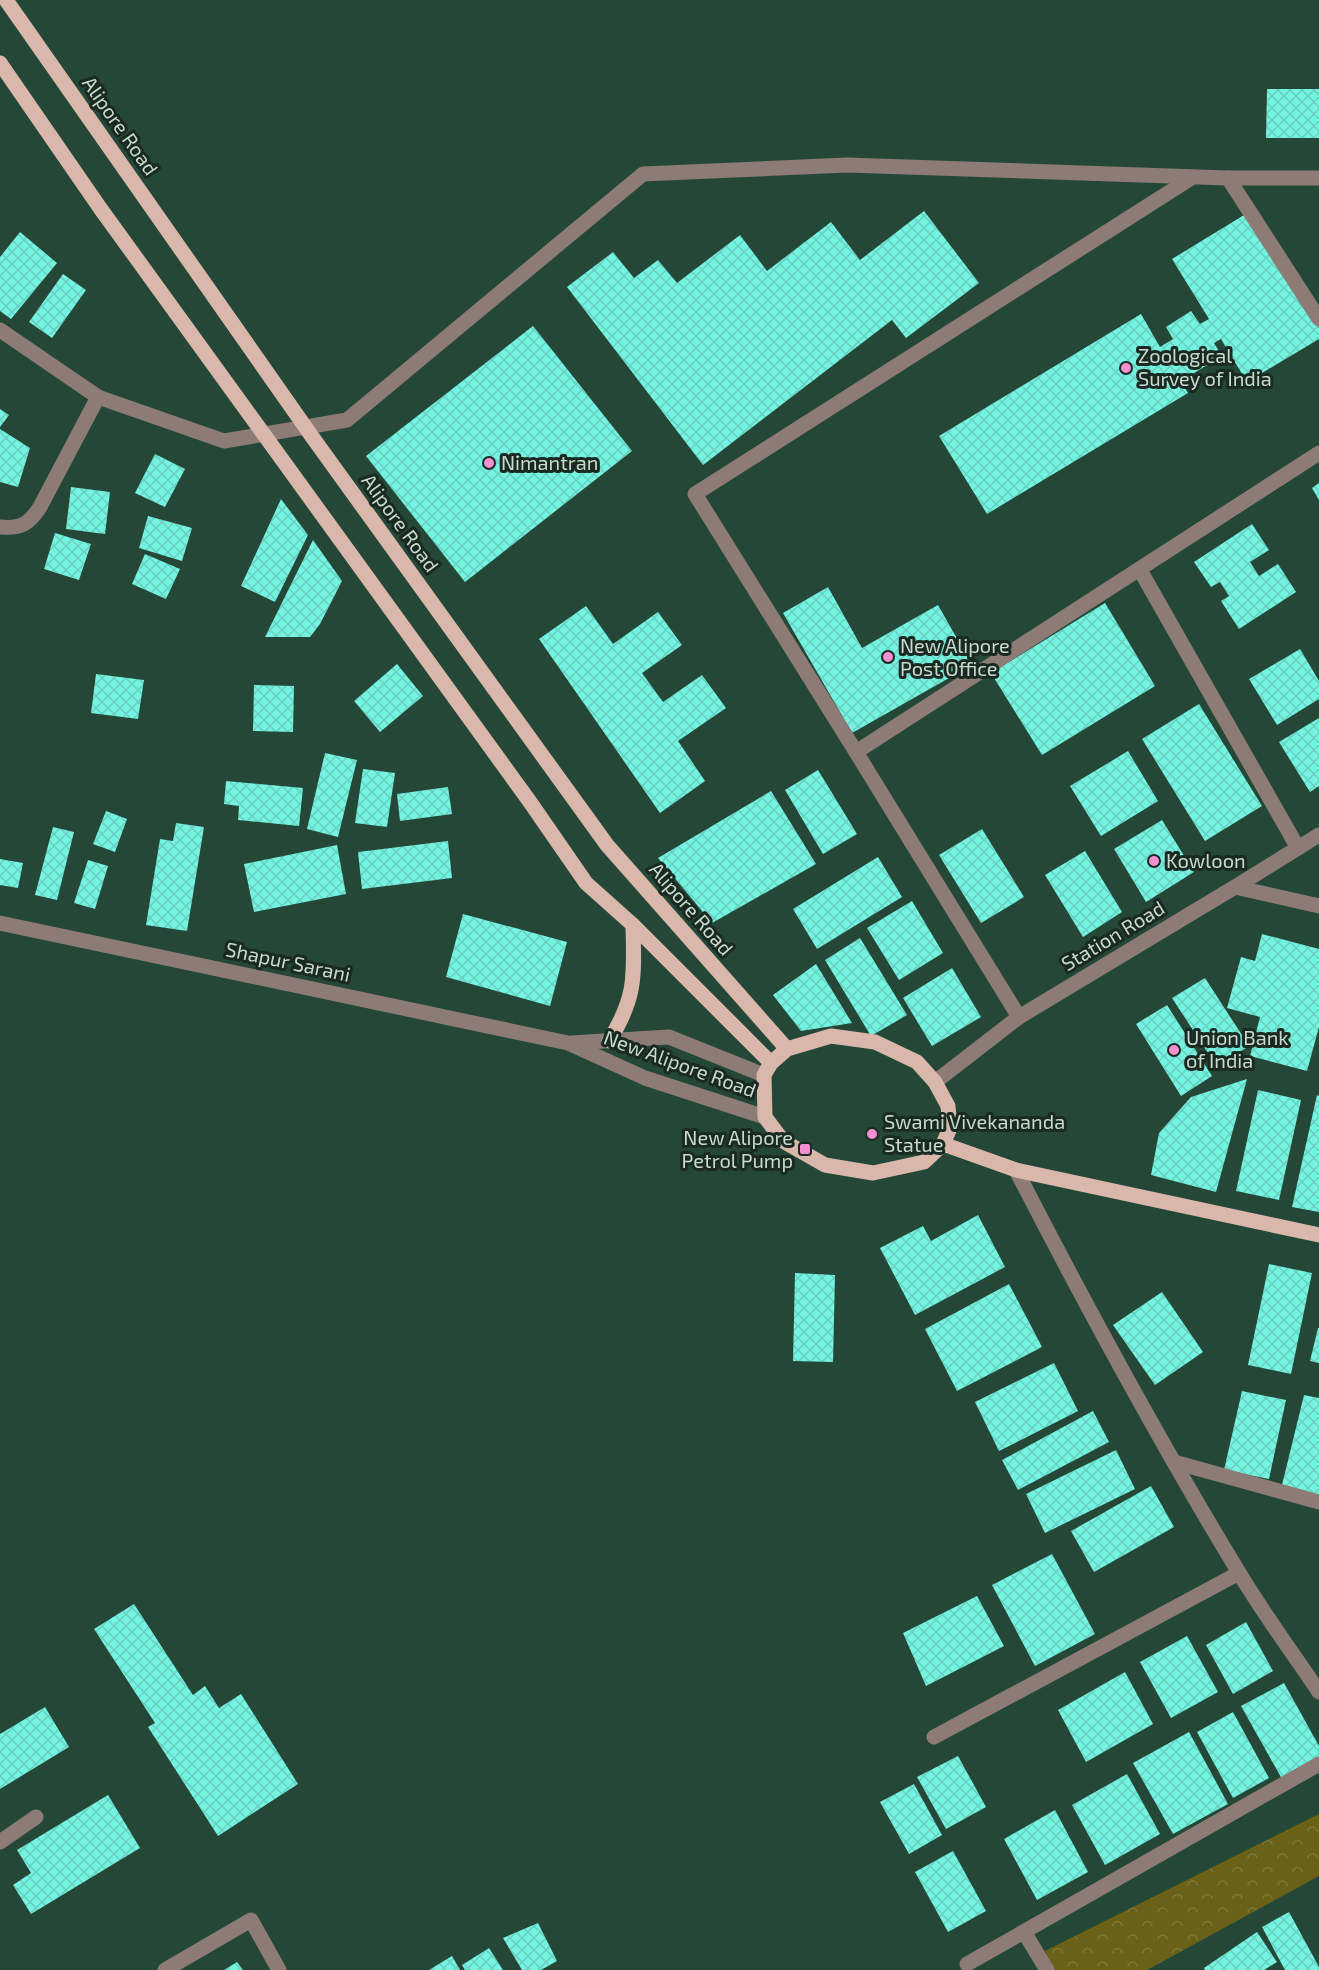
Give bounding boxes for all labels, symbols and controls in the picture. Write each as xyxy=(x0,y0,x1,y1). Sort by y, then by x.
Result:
street label: Alipore Road xyxy=(78,71,164,180)
place label: Zoological Survey of India xyxy=(1138,343,1272,390)
marker: Zoological Survey of India xyxy=(1119,361,1133,375)
place label: Nimantran xyxy=(501,450,598,474)
marker: Nimantran xyxy=(482,456,496,470)
street label: Alipore Road xyxy=(357,469,444,576)
place label: New Alipore Post Office xyxy=(900,633,1010,680)
marker: New Alipore Post Office xyxy=(881,650,895,664)
place label: Kowloon xyxy=(1166,848,1246,872)
marker: Kowloon xyxy=(1147,854,1161,868)
street label: Alipore Road xyxy=(645,857,739,960)
street label: Station Road xyxy=(1057,895,1168,975)
street label: Shapur Sarani xyxy=(224,936,353,986)
street label: New Alipore Road xyxy=(601,1024,760,1102)
place label: Union Bank of India xyxy=(1186,1025,1289,1072)
marker: Union Bank of India xyxy=(1167,1043,1181,1057)
place label: Swami Vivekananda Statue xyxy=(884,1109,1065,1156)
place label: New Alipore Petrol Pump xyxy=(682,1125,793,1172)
marker: Swami Vivekananda Statue xyxy=(865,1127,879,1141)
marker: New Alipore Petrol Pump xyxy=(798,1142,812,1156)

